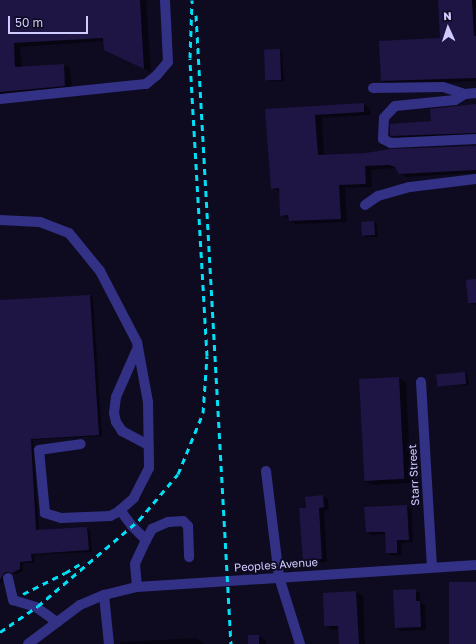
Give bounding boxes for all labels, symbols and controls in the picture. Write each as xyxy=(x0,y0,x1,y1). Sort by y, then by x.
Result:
scale bar xyxy=(10,8,90,34)
north arrow xyxy=(428,8,468,48)
text: N xyxy=(443,9,452,22)
text: 50 m xyxy=(15,15,43,30)
street label: Starr Street xyxy=(406,444,422,506)
street label: Peoples Avenue xyxy=(234,555,318,575)

